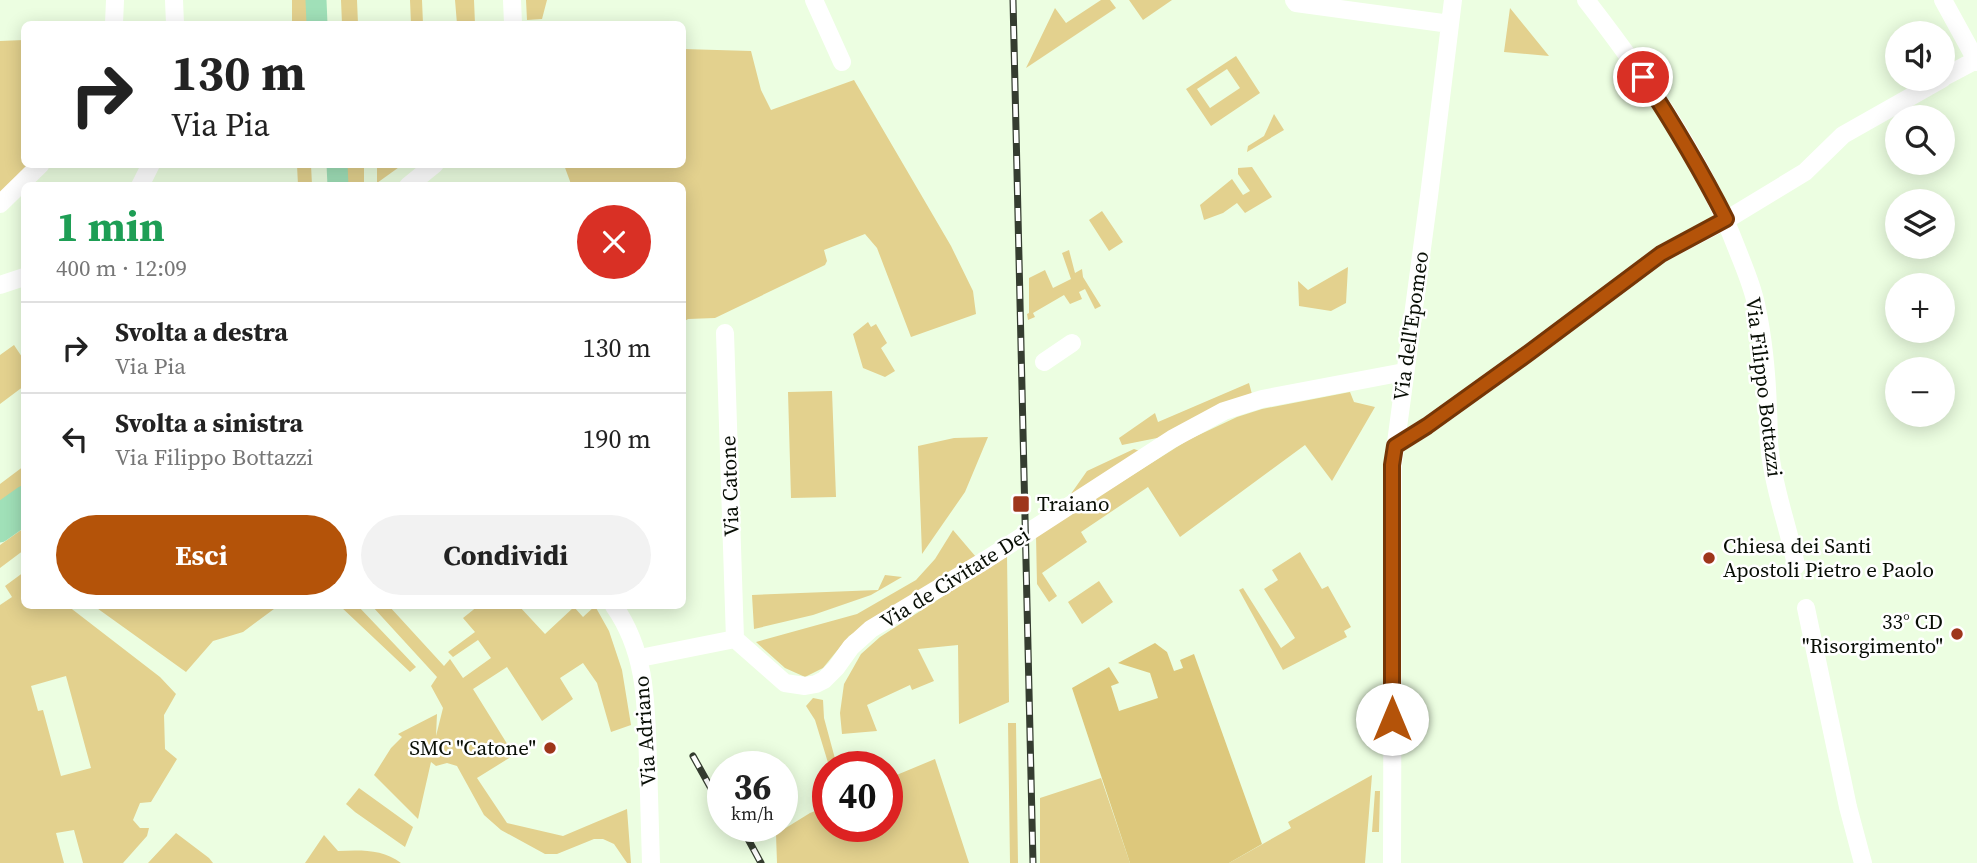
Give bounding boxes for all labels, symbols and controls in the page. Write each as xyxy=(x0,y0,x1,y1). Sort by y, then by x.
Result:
map controls xyxy=(1885,21,1955,427)
button: sound xyxy=(1885,21,1955,91)
text: 130 m xyxy=(171,39,306,106)
pin xyxy=(1613,47,1673,107)
icon: right xyxy=(56,49,147,140)
icon: arrive xyxy=(1624,58,1662,96)
text: Via Pia xyxy=(171,103,270,147)
button: search xyxy=(1885,105,1955,175)
button: layers xyxy=(1885,189,1955,259)
text: 1 min xyxy=(56,197,165,255)
button: close xyxy=(577,205,651,279)
street label: Via dell'Epomeo xyxy=(1386,249,1435,403)
text: 400 m · 12:09 xyxy=(56,252,187,284)
button: + xyxy=(1885,273,1955,343)
street label: Via Filippo Bottazzi xyxy=(1739,295,1790,479)
text: Svolta a destra xyxy=(115,314,288,350)
icon: right xyxy=(56,329,94,367)
text: 130 m xyxy=(583,330,651,366)
text: Via Pia xyxy=(115,350,186,382)
button: − xyxy=(1885,357,1955,427)
text: Svolta a sinistra xyxy=(115,405,303,441)
icon: left xyxy=(56,420,94,458)
text: 190 m xyxy=(583,421,651,457)
street label: Via Catone xyxy=(713,435,746,537)
text: Via Filippo Bottazzi xyxy=(115,441,313,473)
place label: Traiano xyxy=(1037,489,1110,518)
marker: Traiano xyxy=(1011,494,1031,514)
button: Esci xyxy=(56,515,347,595)
button: Condividi xyxy=(361,515,651,595)
street label: Via de Civitate Dei xyxy=(875,520,1035,635)
place label: Chiesa dei Santi Apostoli Pietro e Paolo xyxy=(1723,531,1934,584)
marker: Chiesa dei Santi Apostoli Pietro e Paolo xyxy=(1701,550,1717,566)
place label: 33° CD "Risorgimento" xyxy=(1802,607,1943,660)
marker: 33° CD "Risorgimento" xyxy=(1949,626,1965,642)
street label: Via Adriano xyxy=(626,675,663,787)
position arrow xyxy=(1355,682,1429,756)
place label: SMC "Catone" xyxy=(409,733,536,762)
marker: SMC "Catone" xyxy=(542,740,558,756)
speed limit sign: 40 xyxy=(812,751,903,842)
text: 36 xyxy=(734,763,771,811)
text: km/h xyxy=(731,801,774,826)

